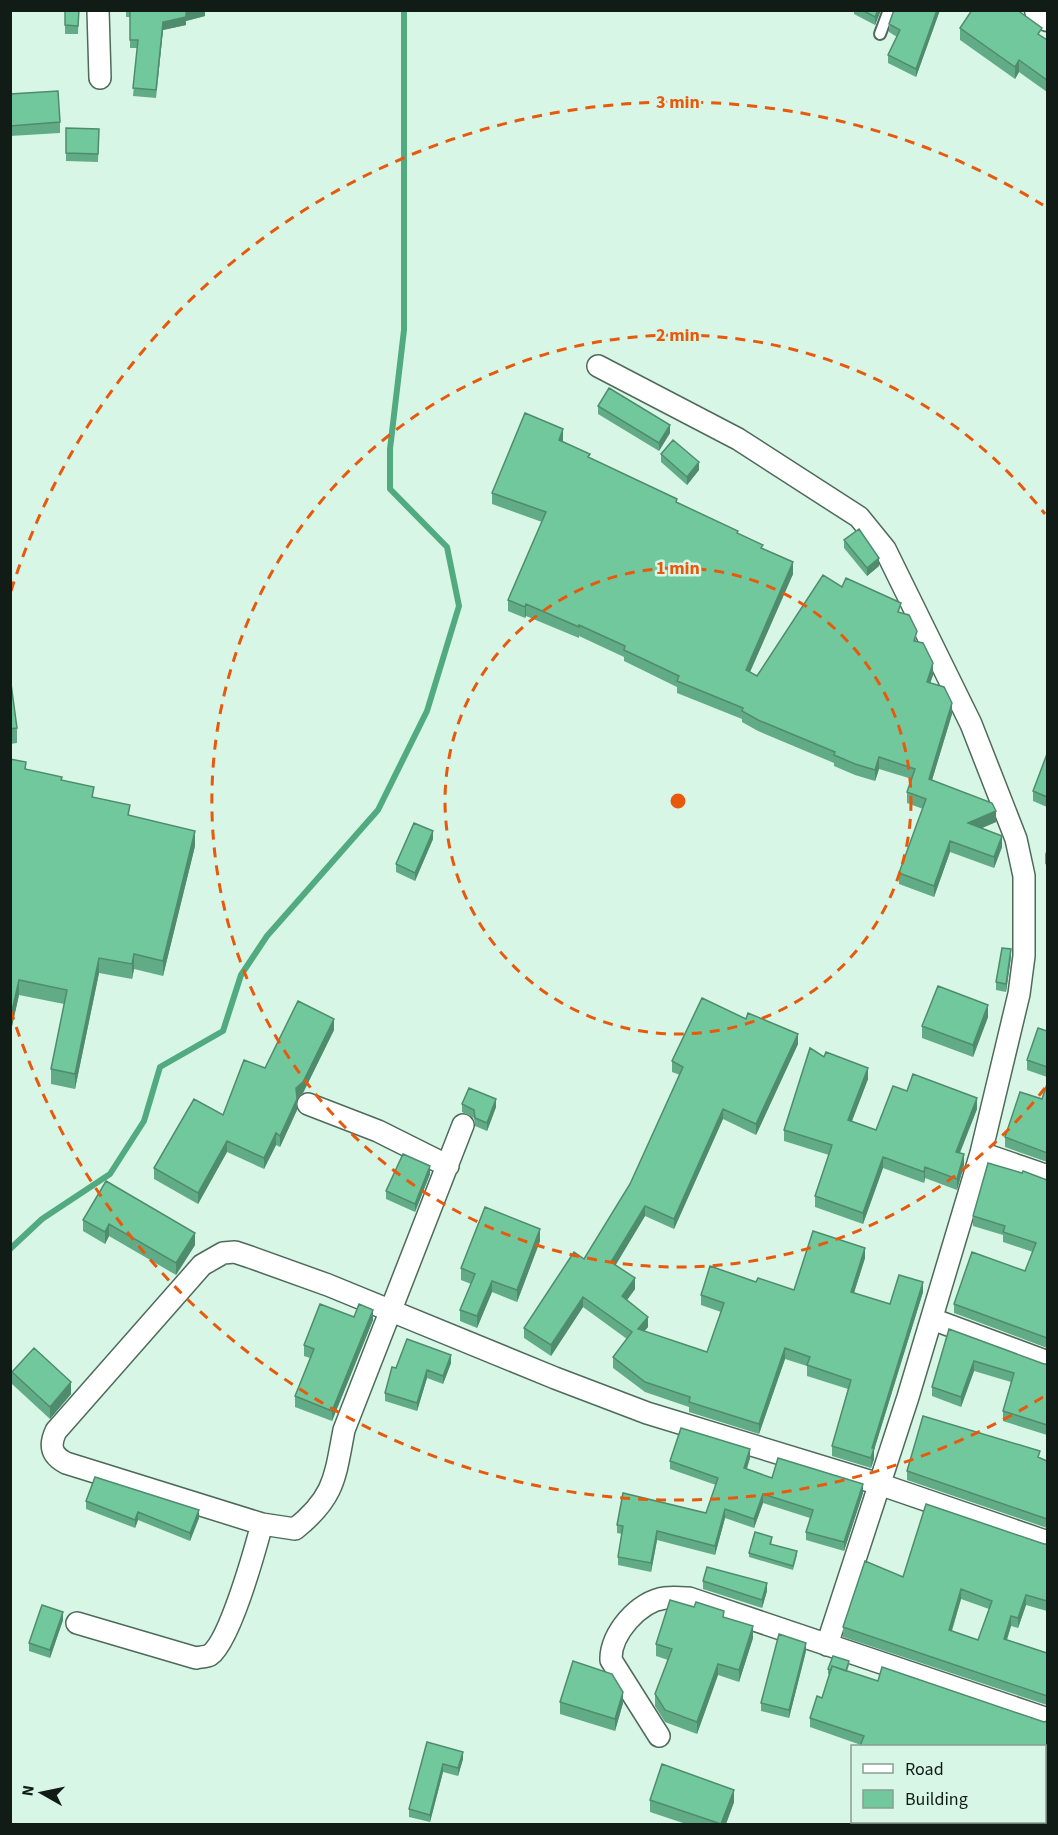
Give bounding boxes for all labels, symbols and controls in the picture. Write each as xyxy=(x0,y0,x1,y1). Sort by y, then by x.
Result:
text: 3 min xyxy=(656,90,700,115)
text: 2 min xyxy=(656,323,700,348)
text: 1 min xyxy=(656,556,700,581)
centre of rings xyxy=(668,791,688,811)
legend xyxy=(851,1745,1046,1823)
text: Road xyxy=(905,1757,944,1782)
north arrow xyxy=(12,1763,72,1823)
text: N xyxy=(16,1784,40,1798)
text: Building xyxy=(905,1787,968,1812)

